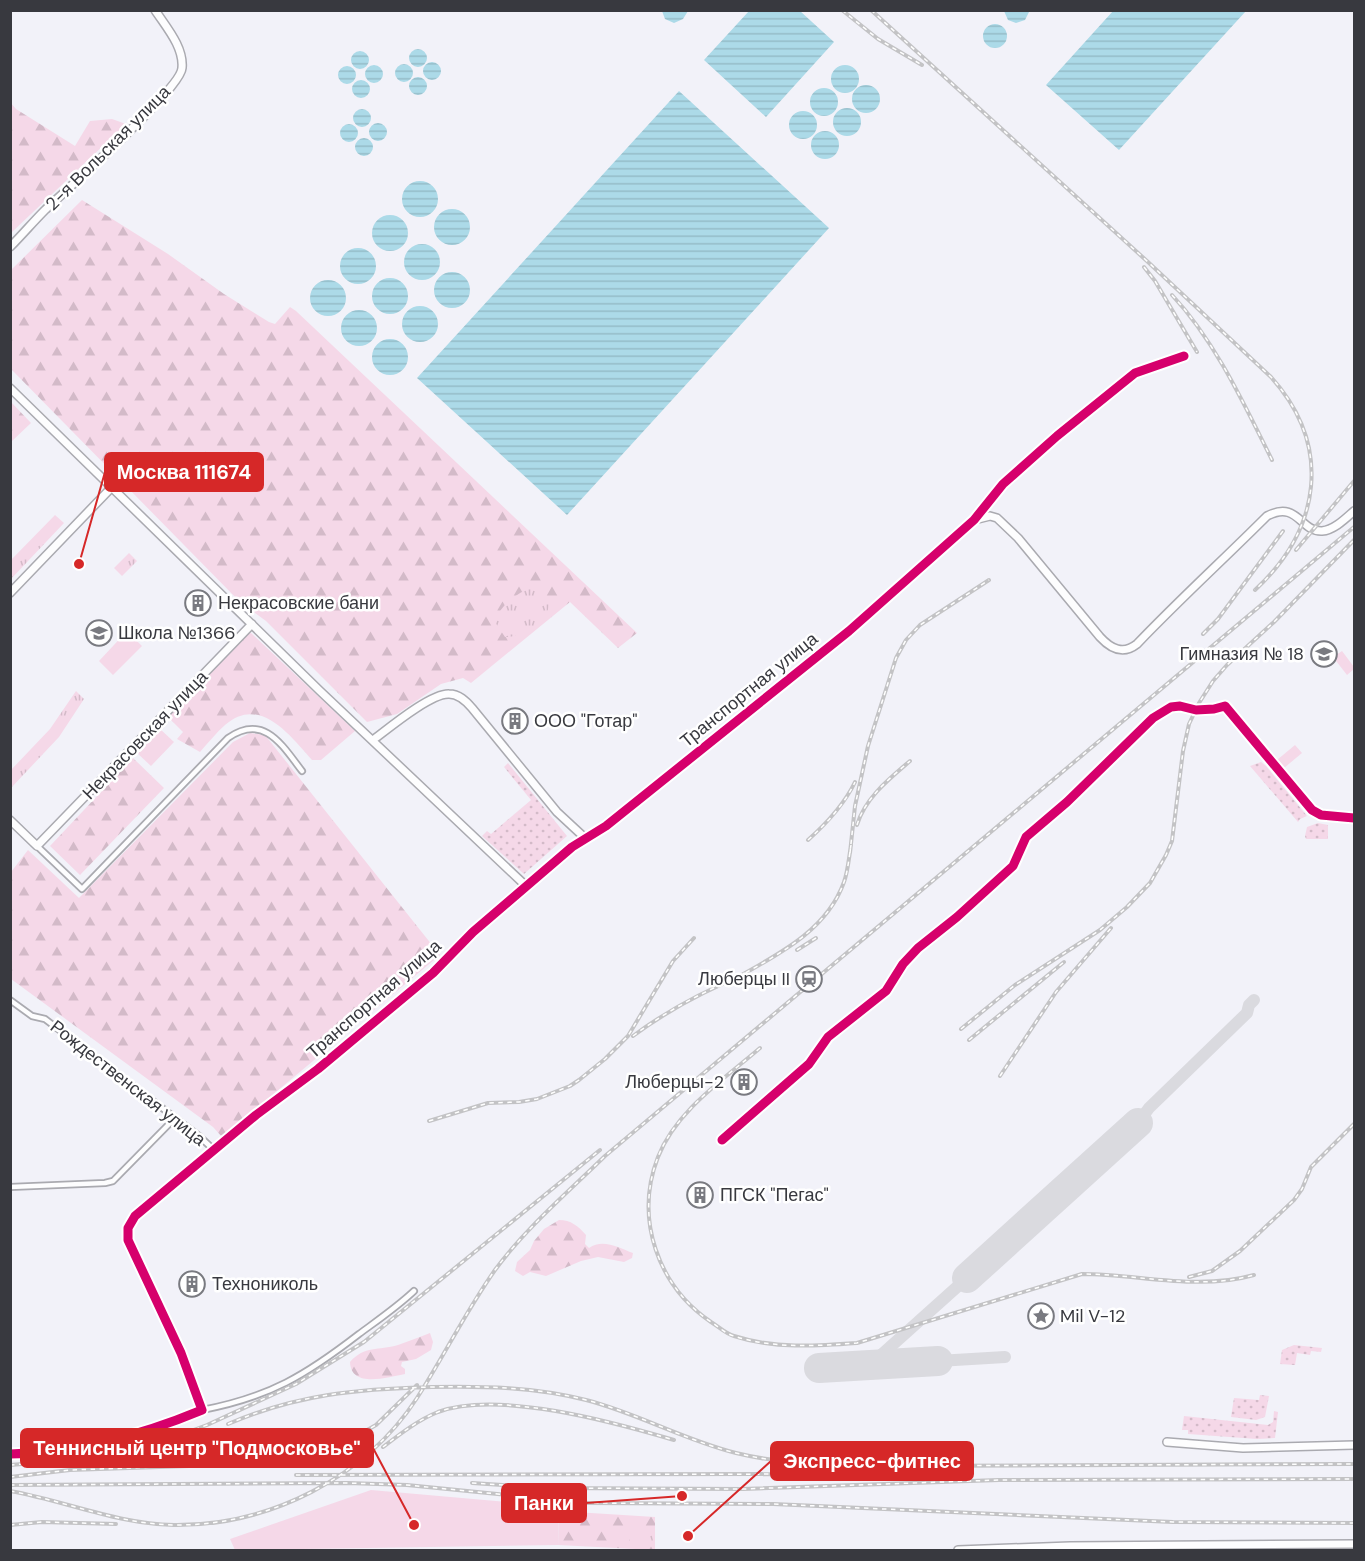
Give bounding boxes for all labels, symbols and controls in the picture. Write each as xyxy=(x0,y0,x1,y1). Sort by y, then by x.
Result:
street label: 2-я Вольская улица xyxy=(40,80,176,216)
callout: Москва 111674 xyxy=(105,453,263,491)
text: Москва 111674 xyxy=(117,459,251,485)
building icon: Некрасовские бани xyxy=(183,588,213,618)
place label: Некрасовские бани xyxy=(218,591,379,615)
school or university icon: Школа №1366 xyxy=(84,618,114,648)
place label: Школа №1366 xyxy=(118,621,236,645)
street label: Транспортная улица xyxy=(675,626,824,753)
school or university icon: Гимназия № 18 xyxy=(1309,639,1339,669)
place label: Гимназия № 18 xyxy=(1180,642,1304,666)
street label: Некрасовская улица xyxy=(77,665,214,805)
building icon: ООО "Готар" xyxy=(500,706,530,736)
place label: ООО "Готар" xyxy=(534,709,638,733)
street label: Транспортная улица xyxy=(302,933,447,1064)
station icon: Люберцы II xyxy=(794,964,824,994)
place label: Люберцы II xyxy=(698,967,790,991)
street label: Рождественская улица xyxy=(45,1015,212,1152)
building icon: Люберцы-2 xyxy=(729,1067,759,1097)
place label: Люберцы-2 xyxy=(625,1070,724,1094)
building icon: ПГСК "Пегас" xyxy=(685,1180,715,1210)
place label: ПГСК "Пегас" xyxy=(720,1183,829,1207)
building icon: Технониколь xyxy=(177,1269,207,1299)
place label: Технониколь xyxy=(212,1272,318,1296)
place icon: Mil V-12 xyxy=(1026,1301,1056,1331)
place label: Mil V-12 xyxy=(1060,1304,1125,1328)
callout: Теннисный центр "Подмосковье" xyxy=(21,1429,373,1467)
text: Теннисный центр "Подмосковье" xyxy=(33,1435,361,1461)
callout: Экспресс-фитнес xyxy=(771,1442,973,1480)
text: Экспресс-фитнес xyxy=(783,1448,961,1474)
callout: Панки xyxy=(502,1484,586,1522)
text: Панки xyxy=(514,1490,574,1516)

